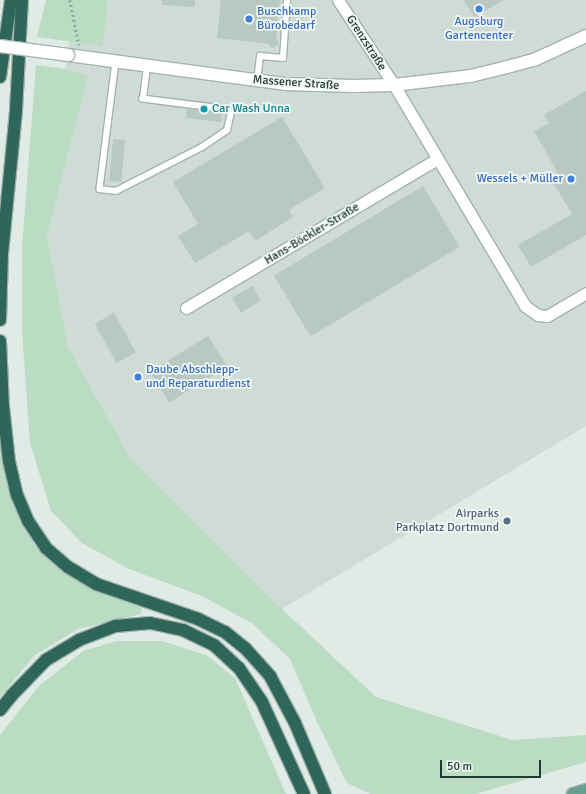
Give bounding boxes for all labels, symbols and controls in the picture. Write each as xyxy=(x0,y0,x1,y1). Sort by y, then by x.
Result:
marker: Augsburg Gartencenter xyxy=(474,4,484,14)
place label: Buschkamp Bürobedarf xyxy=(257,5,316,33)
street label: Grenzstraße xyxy=(343,13,389,73)
marker: Buschkamp Bürobedarf xyxy=(244,14,254,24)
place label: Augsburg Gartencenter xyxy=(445,15,513,43)
street label: Massener Straße xyxy=(252,73,340,93)
place label: Car Wash Unna xyxy=(212,102,290,116)
marker: Car Wash Unna xyxy=(199,104,209,114)
place label: Wessels + Müller xyxy=(477,172,563,186)
marker: Wessels + Müller xyxy=(566,174,576,184)
street label: Hans-Böckler-Straße xyxy=(262,200,362,268)
place label: Daube Abschlepp- und Reparaturdienst xyxy=(146,363,251,391)
marker: Daube Abschlepp- und Reparaturdienst xyxy=(133,372,143,382)
place label: Airparks Parkplatz Dortmund xyxy=(396,507,499,535)
marker: Airparks Parkplatz Dortmund xyxy=(502,516,512,526)
scale bar xyxy=(442,752,543,778)
text: 50 m xyxy=(447,759,472,774)

